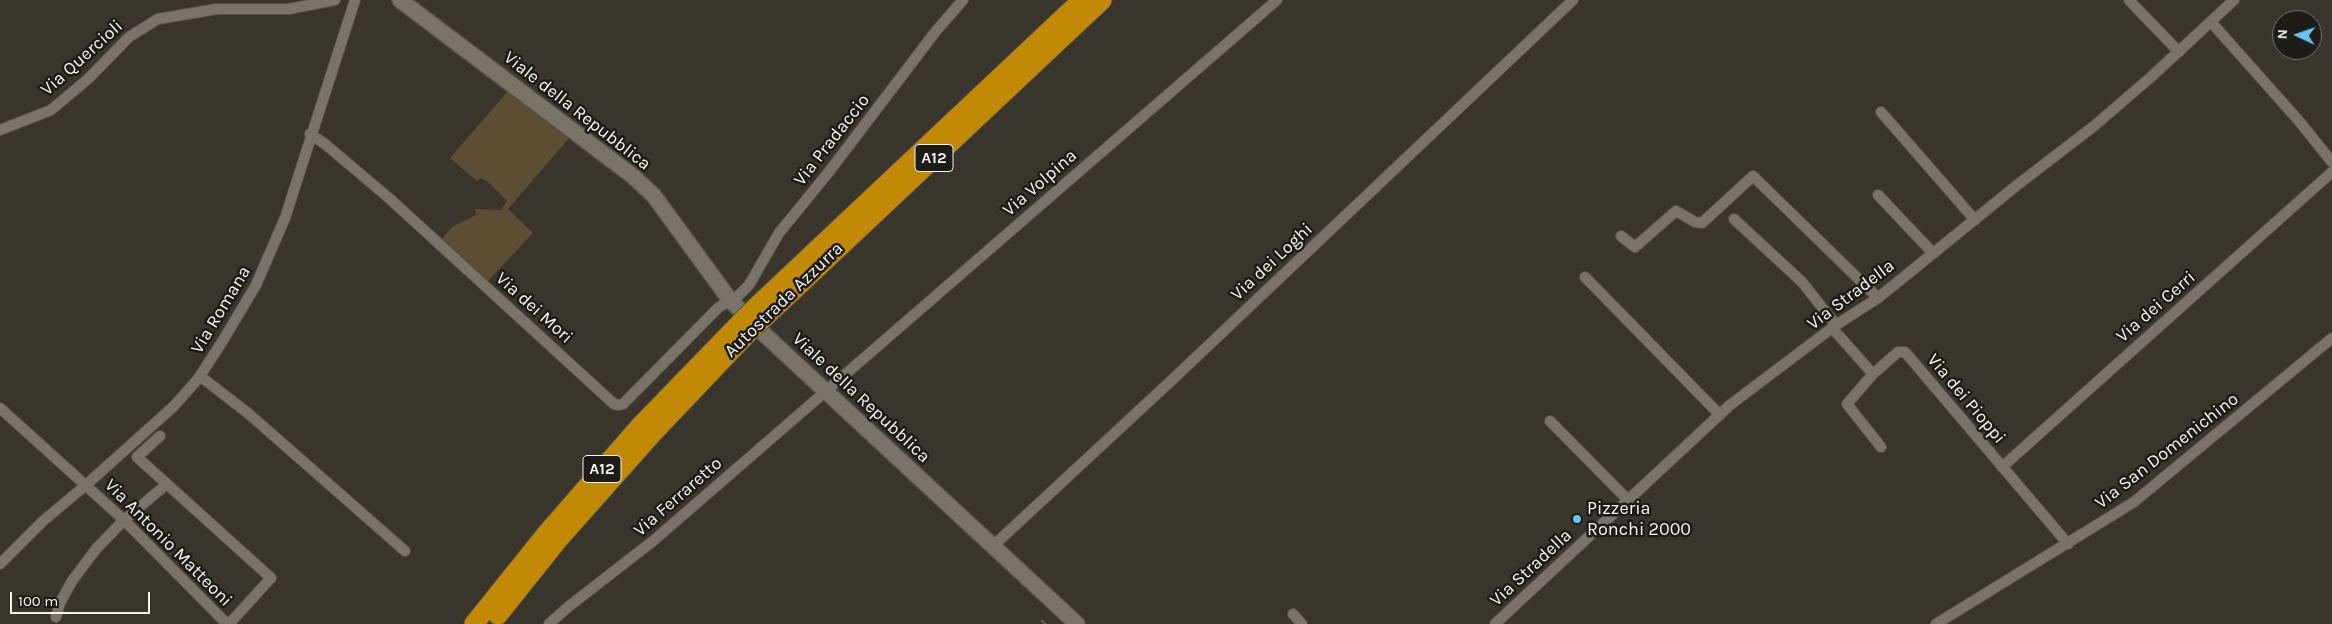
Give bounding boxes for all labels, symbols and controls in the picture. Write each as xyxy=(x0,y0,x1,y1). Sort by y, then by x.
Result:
north arrow xyxy=(2272,10,2322,60)
street label: Via Quercioli xyxy=(37,16,127,100)
text: N xyxy=(2274,29,2291,40)
street label: Viale della Repubblica xyxy=(499,47,655,175)
street label: Via Pradaccio xyxy=(790,90,874,190)
road number: A12 xyxy=(915,144,953,172)
street label: Via Volpina xyxy=(999,145,1081,221)
street label: Via dei Loghi xyxy=(1227,219,1317,305)
street label: Autostrada Azzurra xyxy=(720,238,848,362)
street label: Via Stradella xyxy=(1803,255,1899,335)
street label: Via Romana xyxy=(186,262,256,358)
street label: Via dei Cerri xyxy=(2112,267,2200,347)
street label: Via dei Mori xyxy=(491,268,577,348)
street label: Viale della Repubblica xyxy=(788,328,934,468)
street label: Via dei Pioppi xyxy=(1922,350,2010,448)
street label: Via San Domenichino xyxy=(2091,388,2243,514)
street label: Via Ferraretto xyxy=(629,453,727,541)
road number: A12 xyxy=(583,456,621,482)
street label: Via Antonio Matteoni xyxy=(100,475,236,611)
place label: Pizzeria Ronchi 2000 xyxy=(1587,498,1691,540)
marker: Pizzeria Ronchi 2000 xyxy=(1571,513,1583,525)
street label: Via Stradella xyxy=(1486,525,1576,611)
scale bar xyxy=(12,582,152,614)
text: 100 m xyxy=(18,592,58,610)

